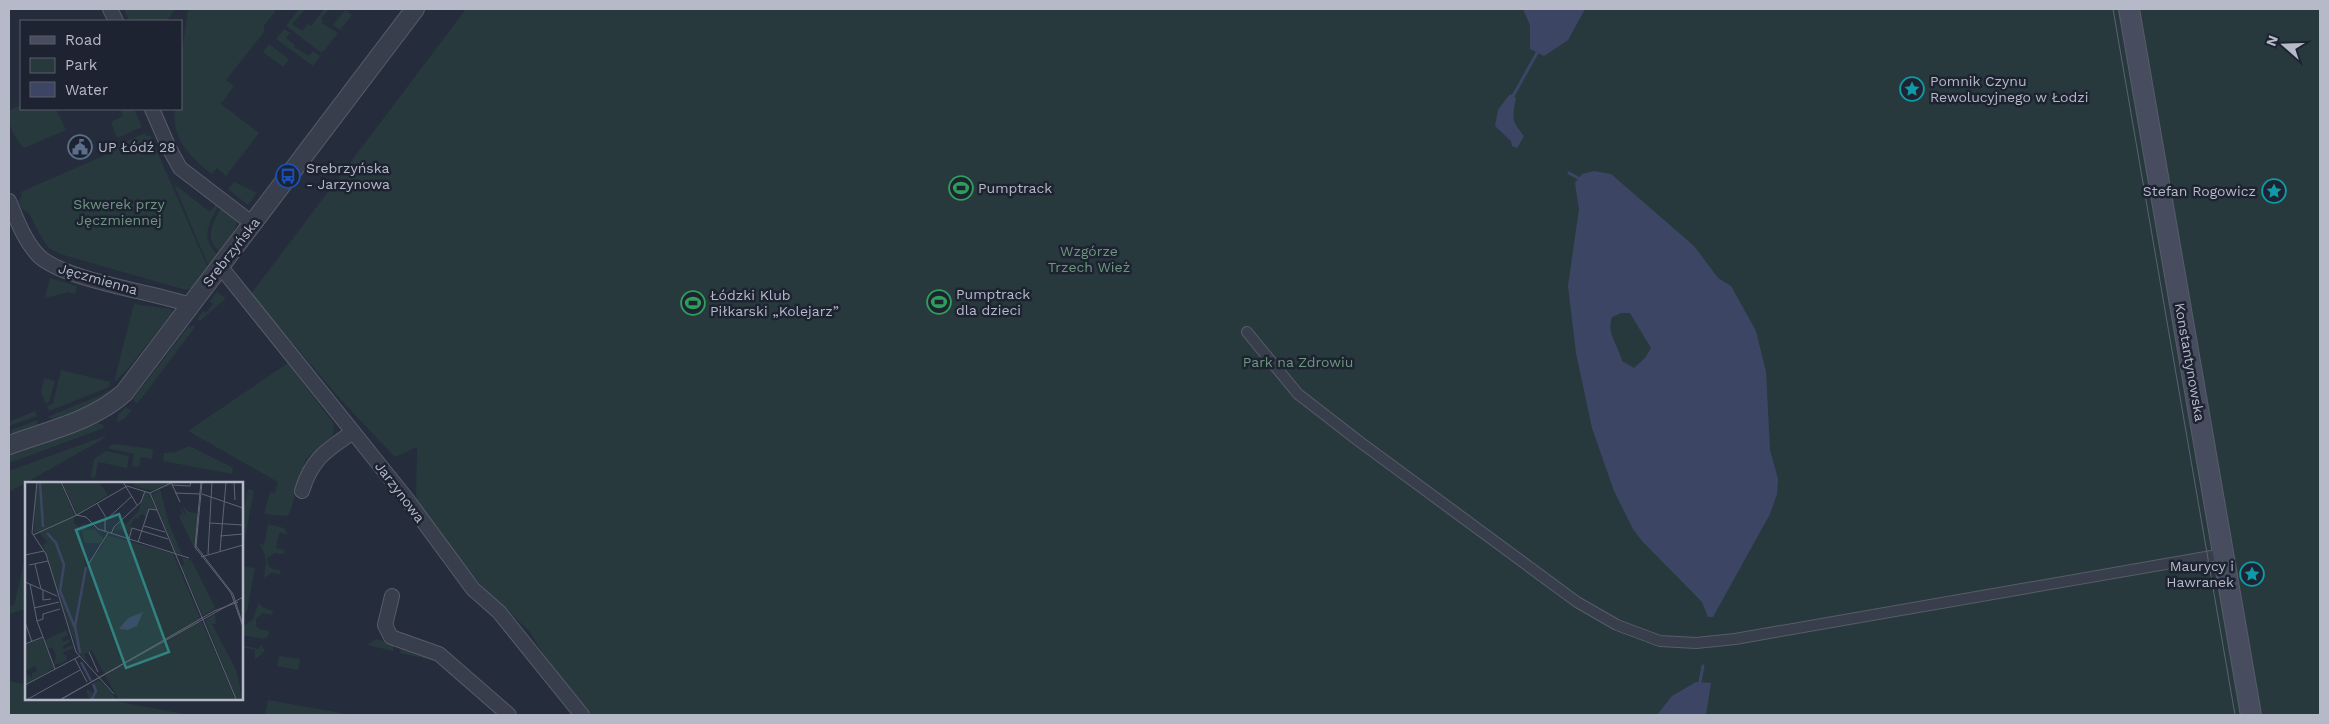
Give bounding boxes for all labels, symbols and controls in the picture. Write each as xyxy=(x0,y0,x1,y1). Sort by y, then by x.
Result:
legend xyxy=(20,20,182,110)
north arrow xyxy=(2259,20,2309,70)
text: Road xyxy=(65,31,102,49)
text: N xyxy=(2262,33,2281,48)
text: Park xyxy=(65,56,98,74)
place label: Pomnik Czynu Rewolucyjnego w Łodzi xyxy=(1930,73,2089,105)
place icon: Pomnik Czynu Rewolucyjnego w Łodzi xyxy=(1899,76,1925,102)
text: Water xyxy=(65,81,108,99)
public building icon: UP Łódź 28 xyxy=(67,134,93,160)
place label: UP Łódź 28 xyxy=(98,139,176,155)
place label: Srebrzyńska - Jarzynowa xyxy=(306,160,390,192)
bus stop icon: Srebrzyńska - Jarzynowa xyxy=(275,163,301,189)
sports icon: Pumptrack xyxy=(948,175,974,201)
place icon: Stefan Rogowicz xyxy=(2261,178,2287,204)
place label: Pumptrack xyxy=(978,180,1052,196)
place label: Stefan Rogowicz xyxy=(2143,183,2256,199)
park label: Skwerek przy Jęczmiennej xyxy=(73,196,166,228)
street label: Srebrzyńska xyxy=(199,214,263,290)
park label: Wzgórze Trzech Wież xyxy=(1048,243,1130,275)
street label: Jęczmienna xyxy=(57,260,139,298)
place label: Pumptrack dla dzieci xyxy=(956,286,1030,318)
place label: Łódzki Klub Piłkarski „Kolejarz” xyxy=(710,287,839,319)
sports icon: Pumptrack dla dzieci xyxy=(926,289,952,315)
sports icon: Łódzki Klub Piłkarski „Kolejarz” xyxy=(680,290,706,316)
street label: Konstantynowska xyxy=(2172,302,2208,423)
park label: Park na Zdrowiu xyxy=(1243,354,1353,370)
street label: Jarzynowa xyxy=(372,458,428,526)
inset map xyxy=(25,482,242,699)
place label: Maurycy i Hawranek xyxy=(2166,558,2234,590)
place icon: Maurycy i Hawranek xyxy=(2239,561,2265,587)

